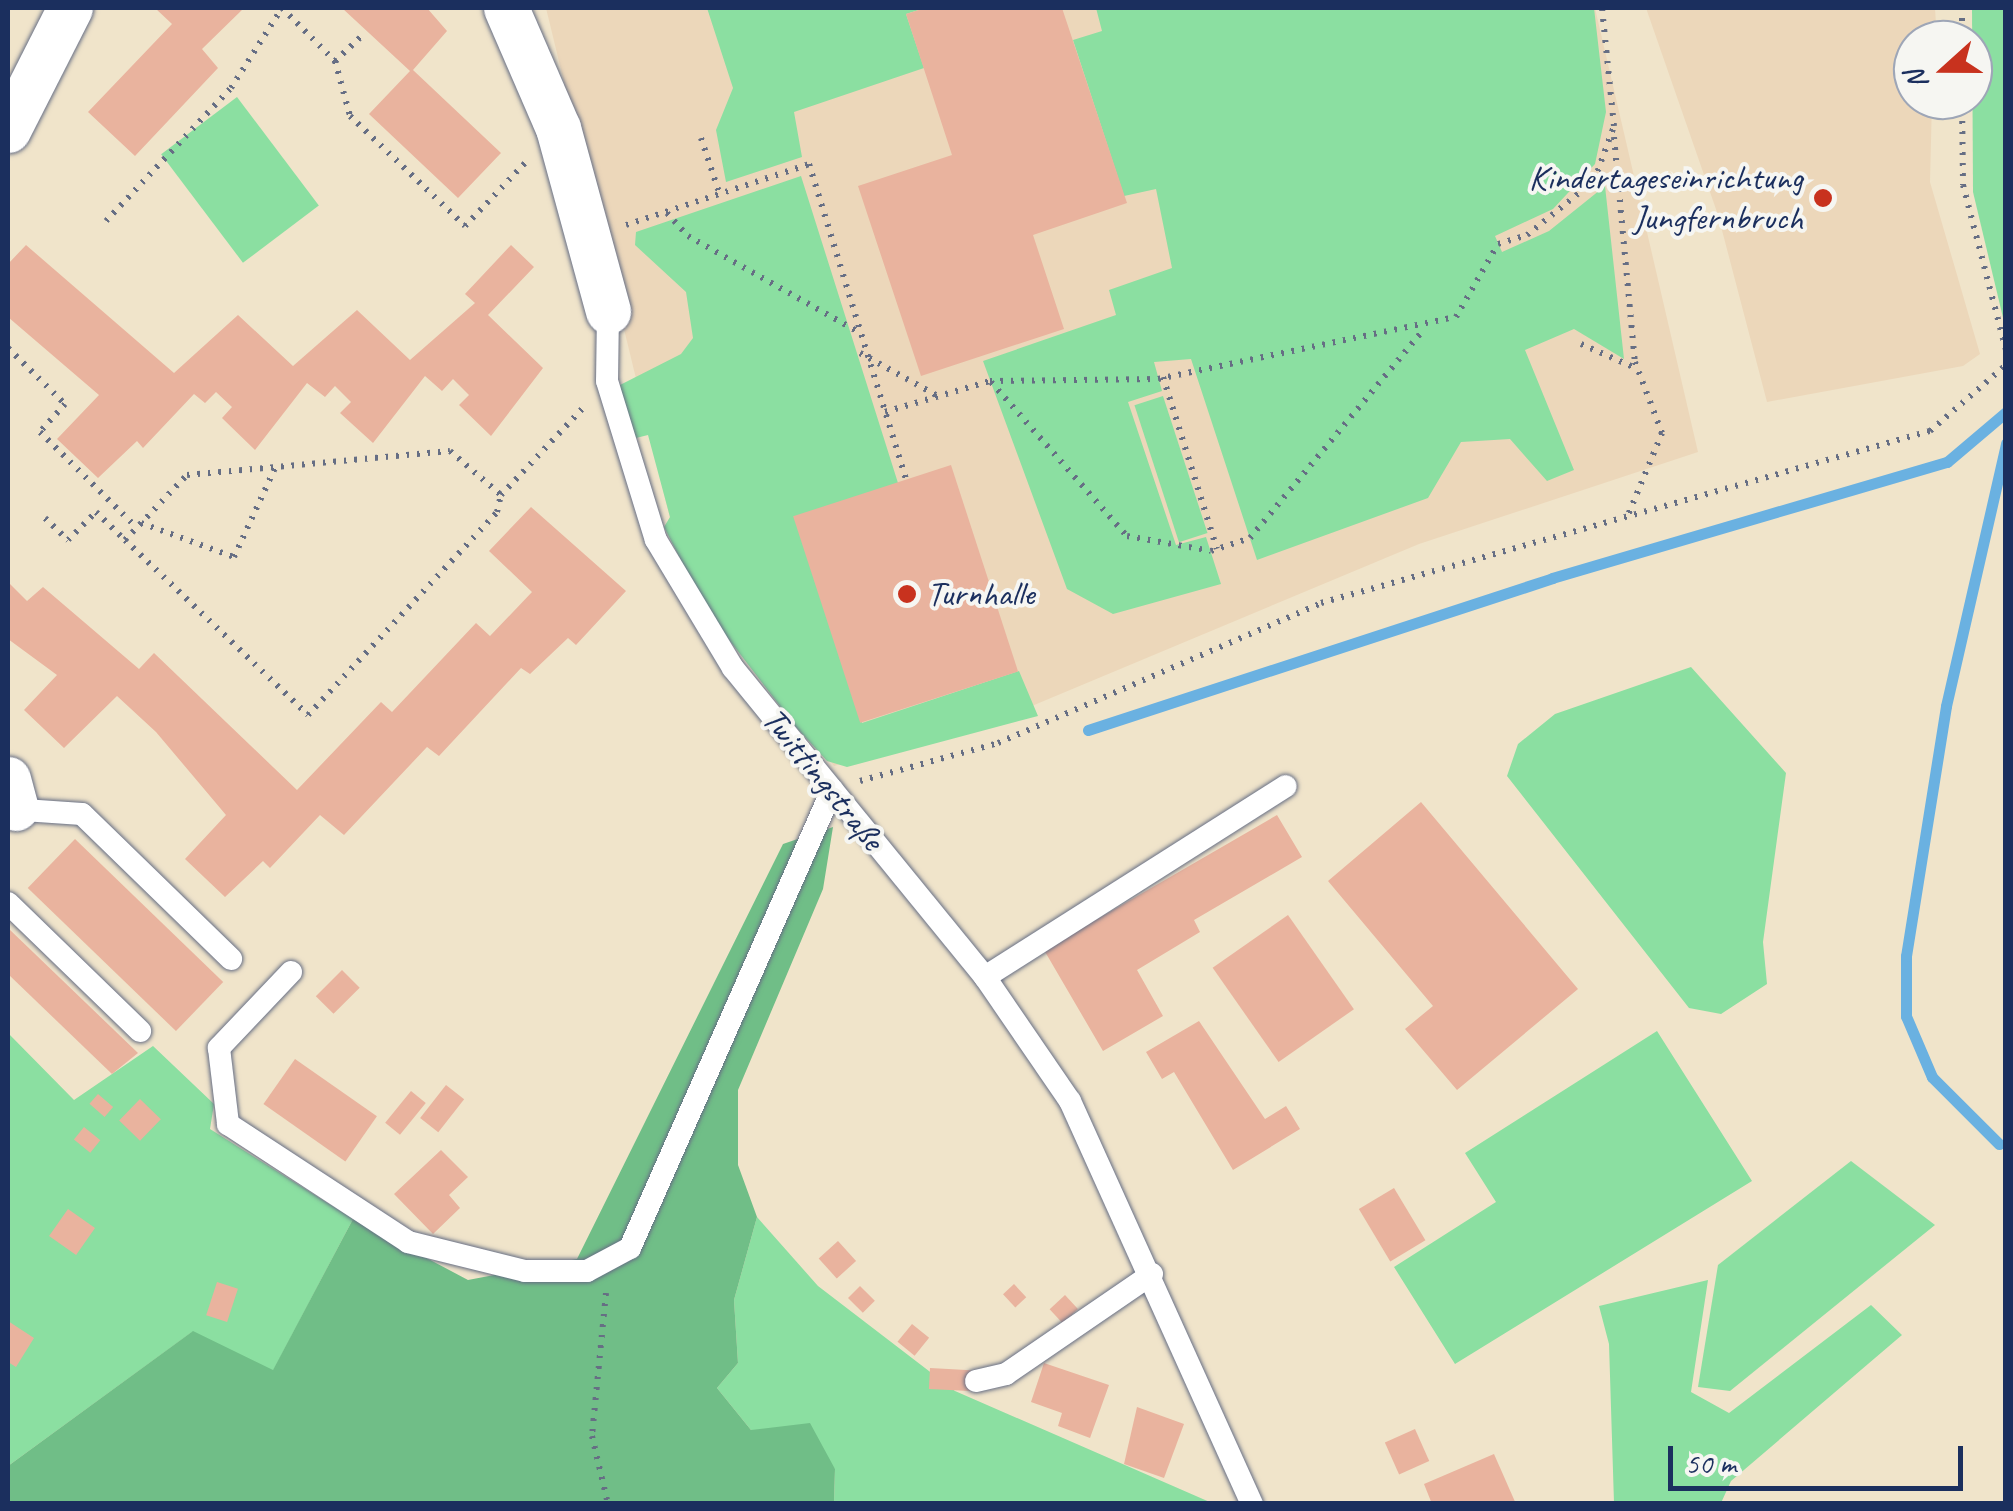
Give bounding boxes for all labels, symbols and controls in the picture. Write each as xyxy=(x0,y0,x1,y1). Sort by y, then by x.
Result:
north arrow xyxy=(1893,20,1993,120)
text: N xyxy=(1897,66,1936,95)
place label: Kindertageseinrichtung Jungfernbruch xyxy=(1529,157,1803,239)
marker: Kindertageseinrichtung Jungfernbruch xyxy=(1812,187,1834,209)
place label: Turnhalle xyxy=(927,573,1034,615)
marker: Turnhalle xyxy=(896,583,918,605)
street label: Twittingstraße xyxy=(753,699,893,859)
scale bar xyxy=(1673,1426,1968,1488)
text: 50 m xyxy=(1685,1444,1736,1482)

